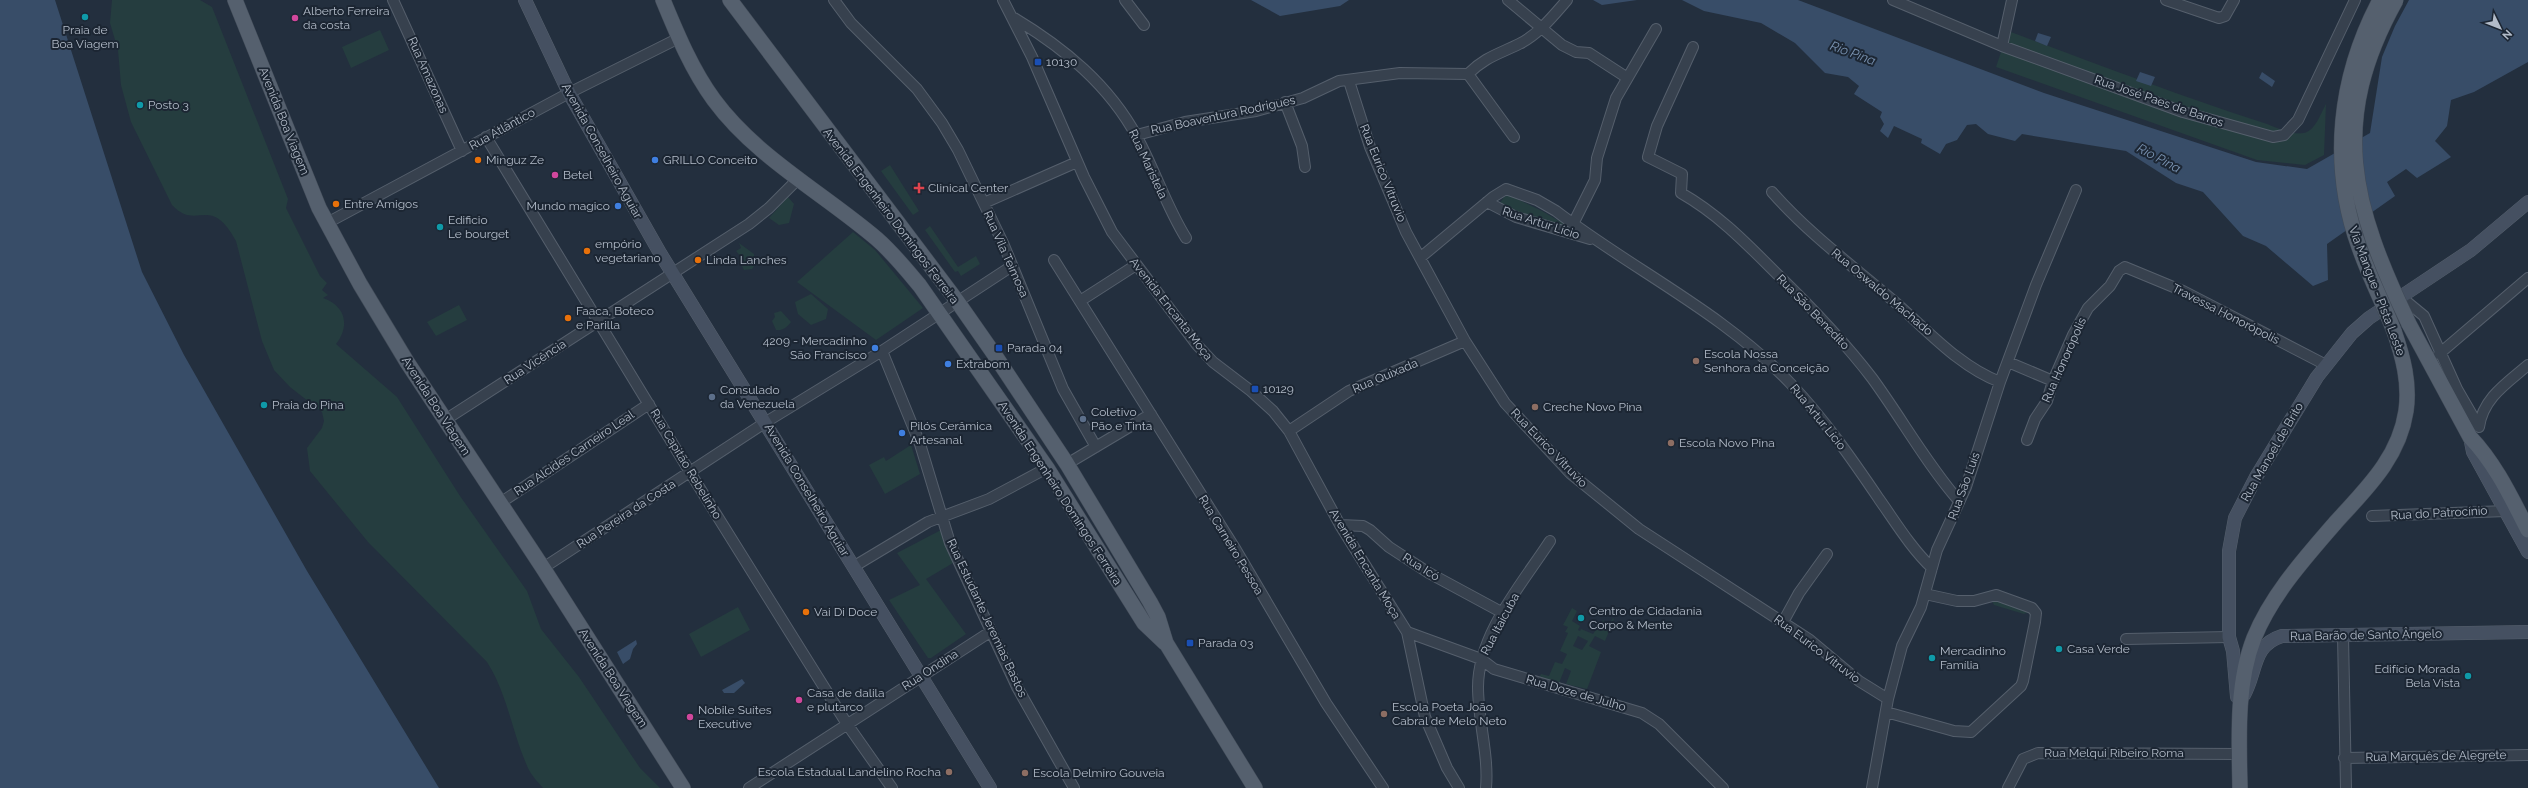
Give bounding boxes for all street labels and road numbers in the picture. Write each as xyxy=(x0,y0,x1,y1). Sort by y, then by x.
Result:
street label: Rua Amazonas xyxy=(405,35,451,115)
street label: Avenida Boa Viagem xyxy=(256,65,312,177)
street label: Rua José Paes de Barros xyxy=(2092,72,2226,130)
street label: Avenida Conselheiro Aguiar xyxy=(559,81,645,222)
street label: Rua Boaventura Rodrigues xyxy=(1149,93,1297,137)
street label: Rua Atlântico xyxy=(467,105,537,153)
street label: Rua Eurico Vitruvio xyxy=(1357,122,1409,224)
street label: Avenida Engenheiro Domingos Ferreira xyxy=(820,125,962,307)
street label: Rua Maristela xyxy=(1126,127,1170,201)
street label: Rua Artur Lício xyxy=(1501,204,1581,242)
street label: Rua Vila Teimosa xyxy=(981,208,1031,300)
street label: Via Mangue - Pista Leste xyxy=(2346,224,2408,358)
street label: Rua Oswaldo Machado xyxy=(1828,246,1936,338)
street label: Avenida Encanta Moça xyxy=(1127,255,1215,363)
street label: Rua São Benedito xyxy=(1774,272,1852,352)
street label: Travessa Honorópolis xyxy=(2170,281,2282,347)
street label: Rua Honorópolis xyxy=(2039,315,2089,405)
street label: Rua Vicência xyxy=(501,337,569,387)
street label: Avenida Boa Viagem xyxy=(399,354,473,458)
street label: Rua Quixada xyxy=(1350,356,1420,396)
street label: Rua Artur Lício xyxy=(1787,381,1849,453)
street label: Avenida Engenheiro Domingos Ferreira xyxy=(995,398,1125,588)
street label: Rua Manoel de Brito xyxy=(2238,400,2306,504)
street label: Rua Capitão Rebelinho xyxy=(648,406,724,522)
street label: Rua Eurico Vitruvio xyxy=(1508,406,1590,490)
street label: Rua Alcides Carneiro Leal xyxy=(511,407,637,498)
street label: Avenida Conselheiro Aguiar xyxy=(762,421,853,560)
street label: Rua São Luís xyxy=(1945,450,1983,522)
street label: Rua Pereira da Costa xyxy=(574,477,678,551)
street label: Rua Carneiro Pessoa xyxy=(1196,493,1266,597)
street label: Rua do Patrocínio xyxy=(2390,503,2488,523)
street label: Avenida Encanta Moça xyxy=(1326,506,1404,622)
street label: Rua Estudante Jeremias Bastos xyxy=(944,536,1030,700)
street label: Rua Icó xyxy=(1400,550,1442,584)
street label: Rua Itaicuba xyxy=(1478,591,1522,657)
street label: Rua Eurico Vitruvio xyxy=(1771,612,1863,686)
street label: Avenida Boa Viagem xyxy=(576,626,650,730)
street label: Rua Barão de Santo Ângelo xyxy=(2290,627,2442,643)
street label: Rua Ondina xyxy=(899,647,961,693)
street label: Rua Doze de Julho xyxy=(1524,672,1628,714)
street label: Rua Melqui Ribeiro Roma xyxy=(2044,746,2184,760)
street label: Rua Marquês de Alegrete xyxy=(2365,748,2507,764)

